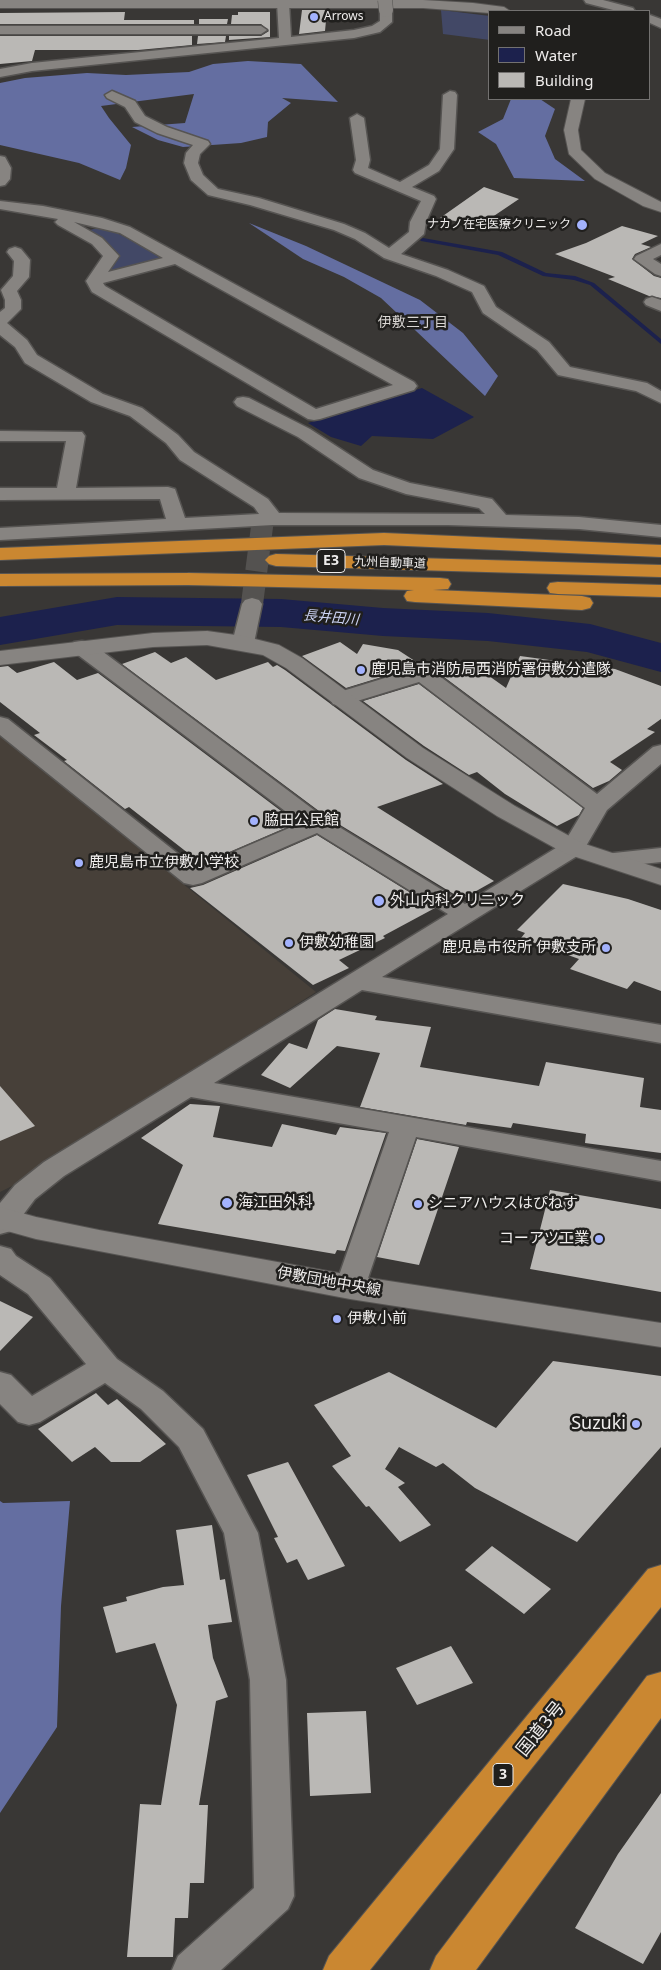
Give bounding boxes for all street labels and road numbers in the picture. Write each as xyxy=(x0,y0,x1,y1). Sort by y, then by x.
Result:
road number: E3 xyxy=(317,550,345,572)
street label: 九州自動車道 xyxy=(354,555,426,571)
street label: 伊敷団地中央線 xyxy=(276,1264,382,1300)
street label: 国道3号 xyxy=(512,1697,570,1761)
road number: 3 xyxy=(493,1764,513,1786)

